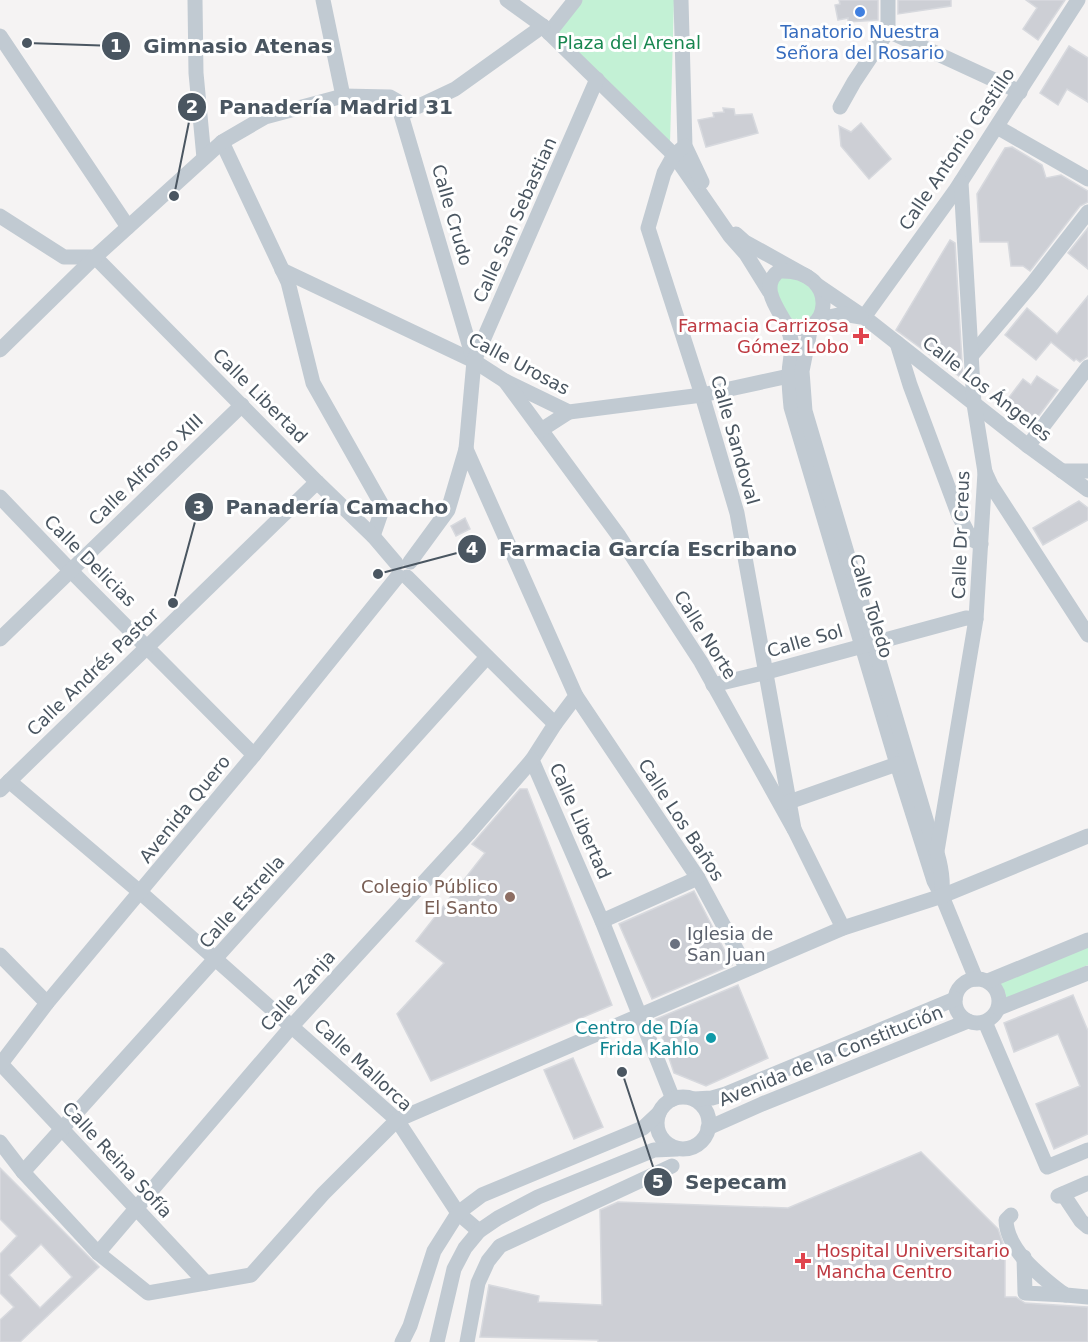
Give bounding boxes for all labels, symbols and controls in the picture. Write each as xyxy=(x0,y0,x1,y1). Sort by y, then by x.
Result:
marker: Tanatorio Nuestra Señora del Rosario xyxy=(853,5,867,19)
place label: Tanatorio Nuestra Señora del Rosario xyxy=(776,21,944,63)
callout: Gimnasio Atenas xyxy=(101,27,345,65)
park label: Plaza del Arenal xyxy=(557,32,701,53)
text: Gimnasio Atenas xyxy=(143,34,333,58)
text: 1 xyxy=(110,35,122,56)
street label: Calle Antonio Castillo xyxy=(894,64,1019,234)
callout: Panadería Madrid 31 xyxy=(177,88,465,126)
text: Panadería Madrid 31 xyxy=(219,95,453,119)
text: 2 xyxy=(186,96,198,117)
street label: Calle San Sebastian xyxy=(469,134,561,306)
street label: Calle Crudo xyxy=(428,162,477,268)
place label: Farmacia Carrizosa Gómez Lobo xyxy=(678,315,849,357)
street label: Calle Urosas xyxy=(465,328,573,399)
marker: Farmacia Carrizosa Gómez Lobo xyxy=(854,329,868,343)
street label: Calle Los Ángeles xyxy=(919,332,1056,445)
street label: Calle Libertad xyxy=(209,344,312,447)
street label: Calle Sandoval xyxy=(707,373,764,507)
street label: Calle Alfonso XIII xyxy=(84,410,207,530)
street label: Calle Dr Creus xyxy=(948,470,973,600)
callout: Panadería Camacho xyxy=(184,488,460,526)
text: Panadería Camacho xyxy=(226,495,448,519)
text: 3 xyxy=(193,497,205,518)
street label: Calle Delicias xyxy=(40,511,140,611)
callout: Farmacia García Escribano xyxy=(457,530,809,568)
text: Farmacia García Escribano xyxy=(499,537,797,561)
text: 4 xyxy=(466,538,478,559)
street label: Calle Toledo xyxy=(846,551,897,660)
street label: Calle Norte xyxy=(670,587,741,683)
street label: Calle Andrés Pastor xyxy=(23,603,163,740)
street label: Calle Sol xyxy=(765,620,845,661)
street label: Avenida Quero xyxy=(135,751,234,867)
street label: Calle Los Baños xyxy=(634,755,729,885)
street label: Calle Libertad xyxy=(545,760,615,882)
street label: Calle Estrella xyxy=(195,851,289,952)
place label: Colegio Público El Santo xyxy=(361,876,498,918)
marker: Colegio Público El Santo xyxy=(503,890,517,904)
place label: Iglesia de San Juan xyxy=(687,923,773,965)
marker: Iglesia de San Juan xyxy=(668,937,682,951)
street label: Calle Zanja xyxy=(256,946,339,1035)
street label: Avenida de la Constitución xyxy=(716,1001,946,1110)
street label: Calle Mallorca xyxy=(310,1014,417,1115)
place label: Centro de Día Frida Kahlo xyxy=(575,1017,699,1059)
marker: Centro de Día Frida Kahlo xyxy=(704,1031,718,1045)
street label: Calle Reina Sofía xyxy=(58,1097,177,1222)
callout: Sepecam xyxy=(643,1163,799,1201)
text: Sepecam xyxy=(685,1170,787,1194)
text: 5 xyxy=(652,1171,664,1192)
place label: Hospital Universitario Mancha Centro xyxy=(816,1240,1010,1282)
marker: Hospital Universitario Mancha Centro xyxy=(794,1252,812,1270)

